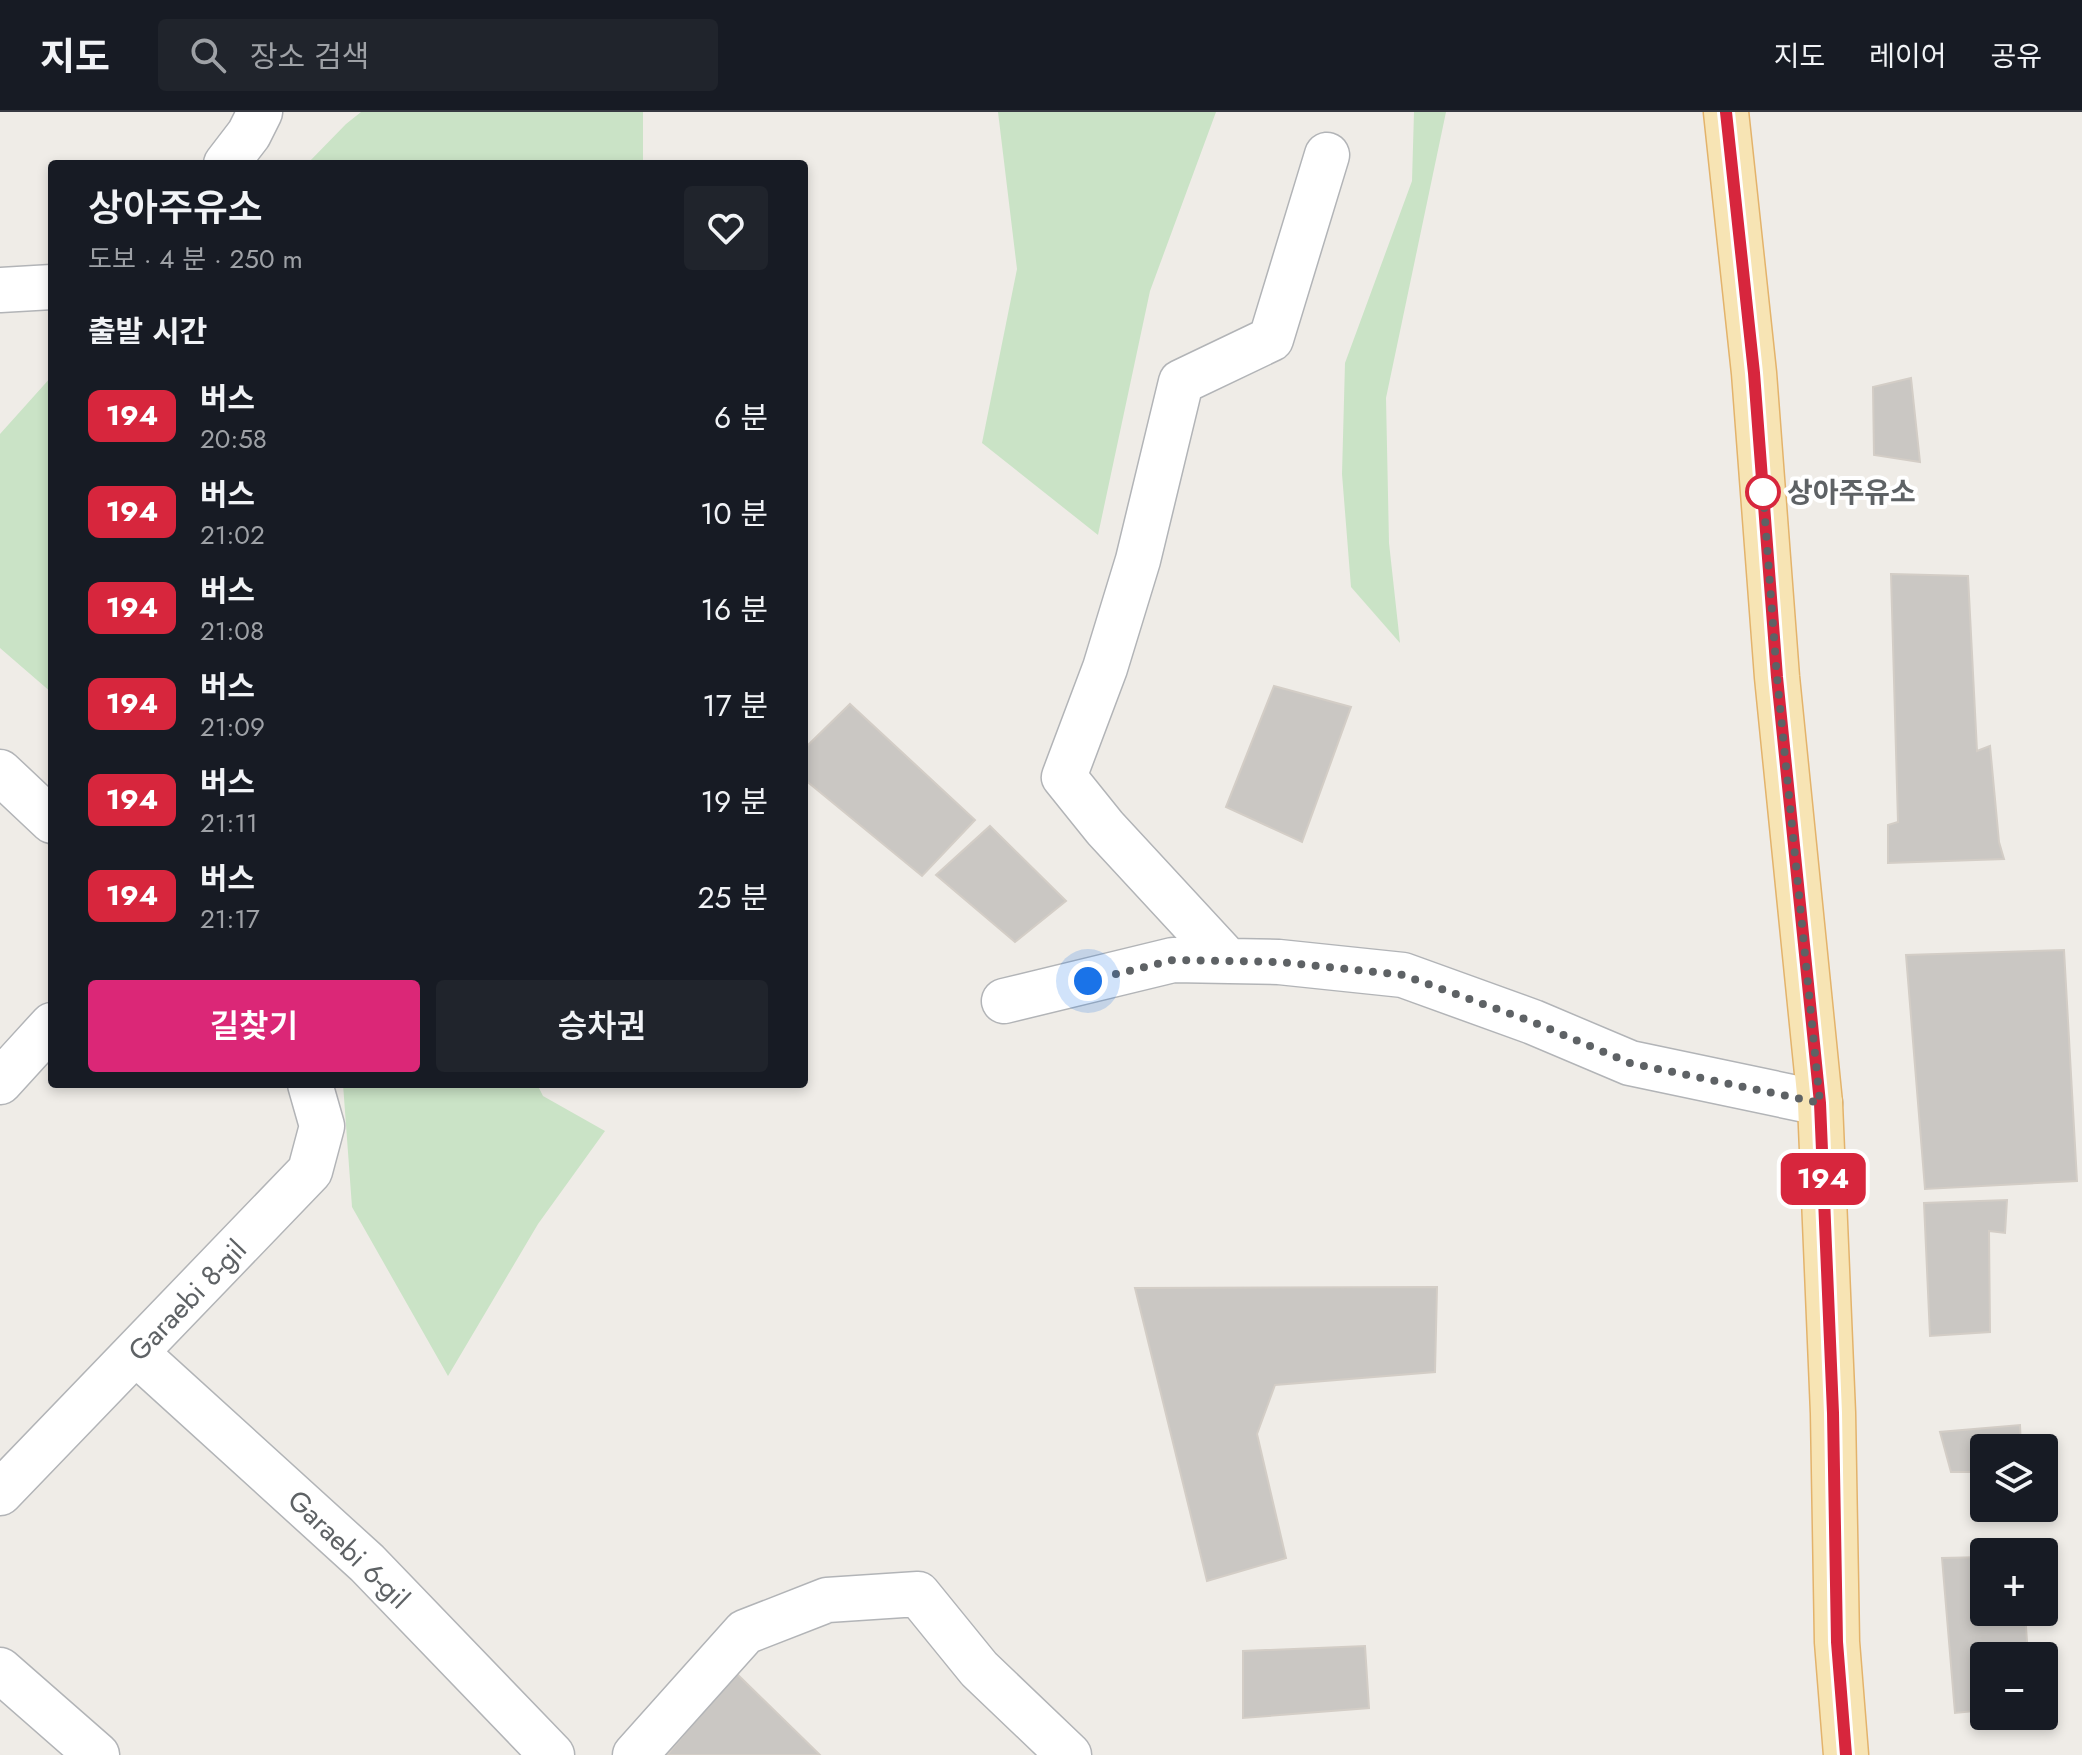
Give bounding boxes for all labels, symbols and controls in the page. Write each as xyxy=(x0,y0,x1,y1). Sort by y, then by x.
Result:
search box xyxy=(158,19,718,91)
text: 지도 xyxy=(40,29,110,84)
icon: search xyxy=(186,33,230,77)
text: 장소 검색 xyxy=(250,35,369,78)
text: 지도 xyxy=(1774,36,1825,77)
text: 레이어 xyxy=(1869,36,1946,77)
text: 공유 xyxy=(1990,36,2042,77)
text: 상아주유소 xyxy=(88,180,263,235)
button: heart xyxy=(684,186,768,270)
text: 도보 · 4 분 · 250 m xyxy=(88,240,303,278)
text: 출발 시간 xyxy=(88,310,207,353)
text: 버스 xyxy=(200,377,255,420)
text: 194 xyxy=(106,395,158,436)
text: 6 분 xyxy=(714,396,768,439)
text: 20:58 xyxy=(200,420,267,458)
place label: 상아주유소 xyxy=(1787,472,1916,513)
text: 버스 xyxy=(200,473,255,516)
marker: 상아주유소 xyxy=(1746,475,1780,509)
text: 194 xyxy=(106,491,158,532)
text: 10 분 xyxy=(700,492,768,535)
text: 21:02 xyxy=(200,516,265,554)
text: 버스 xyxy=(200,569,255,612)
text: 194 xyxy=(106,587,158,628)
text: 16 분 xyxy=(701,588,768,631)
text: 21:08 xyxy=(200,612,264,650)
text: 버스 xyxy=(200,665,255,708)
text: 194 xyxy=(106,683,158,724)
text: 17 분 xyxy=(702,684,768,727)
text: 21:09 xyxy=(200,708,265,746)
text: 버스 xyxy=(200,761,255,804)
text: 194 xyxy=(106,779,158,820)
text: 19 분 xyxy=(701,780,768,823)
text: 21:11 xyxy=(200,804,258,842)
text: 버스 xyxy=(200,857,255,900)
text: 194 xyxy=(106,875,158,916)
text: 25 분 xyxy=(697,876,768,919)
text: 21:17 xyxy=(200,900,260,938)
your location xyxy=(1068,961,1108,1001)
button: 길찾기 xyxy=(88,980,420,1072)
button: 승차권 xyxy=(436,980,768,1072)
line badge: 194 xyxy=(1777,1153,1869,1205)
text: 194 xyxy=(1797,1158,1849,1199)
street label: Garaebi 8-gil xyxy=(119,1230,256,1370)
map controls xyxy=(1970,1434,2058,1730)
button: layers xyxy=(1970,1434,2058,1522)
street label: Garaebi 6-gil xyxy=(278,1480,419,1618)
button: + xyxy=(1970,1538,2058,1626)
button: − xyxy=(1970,1642,2058,1730)

